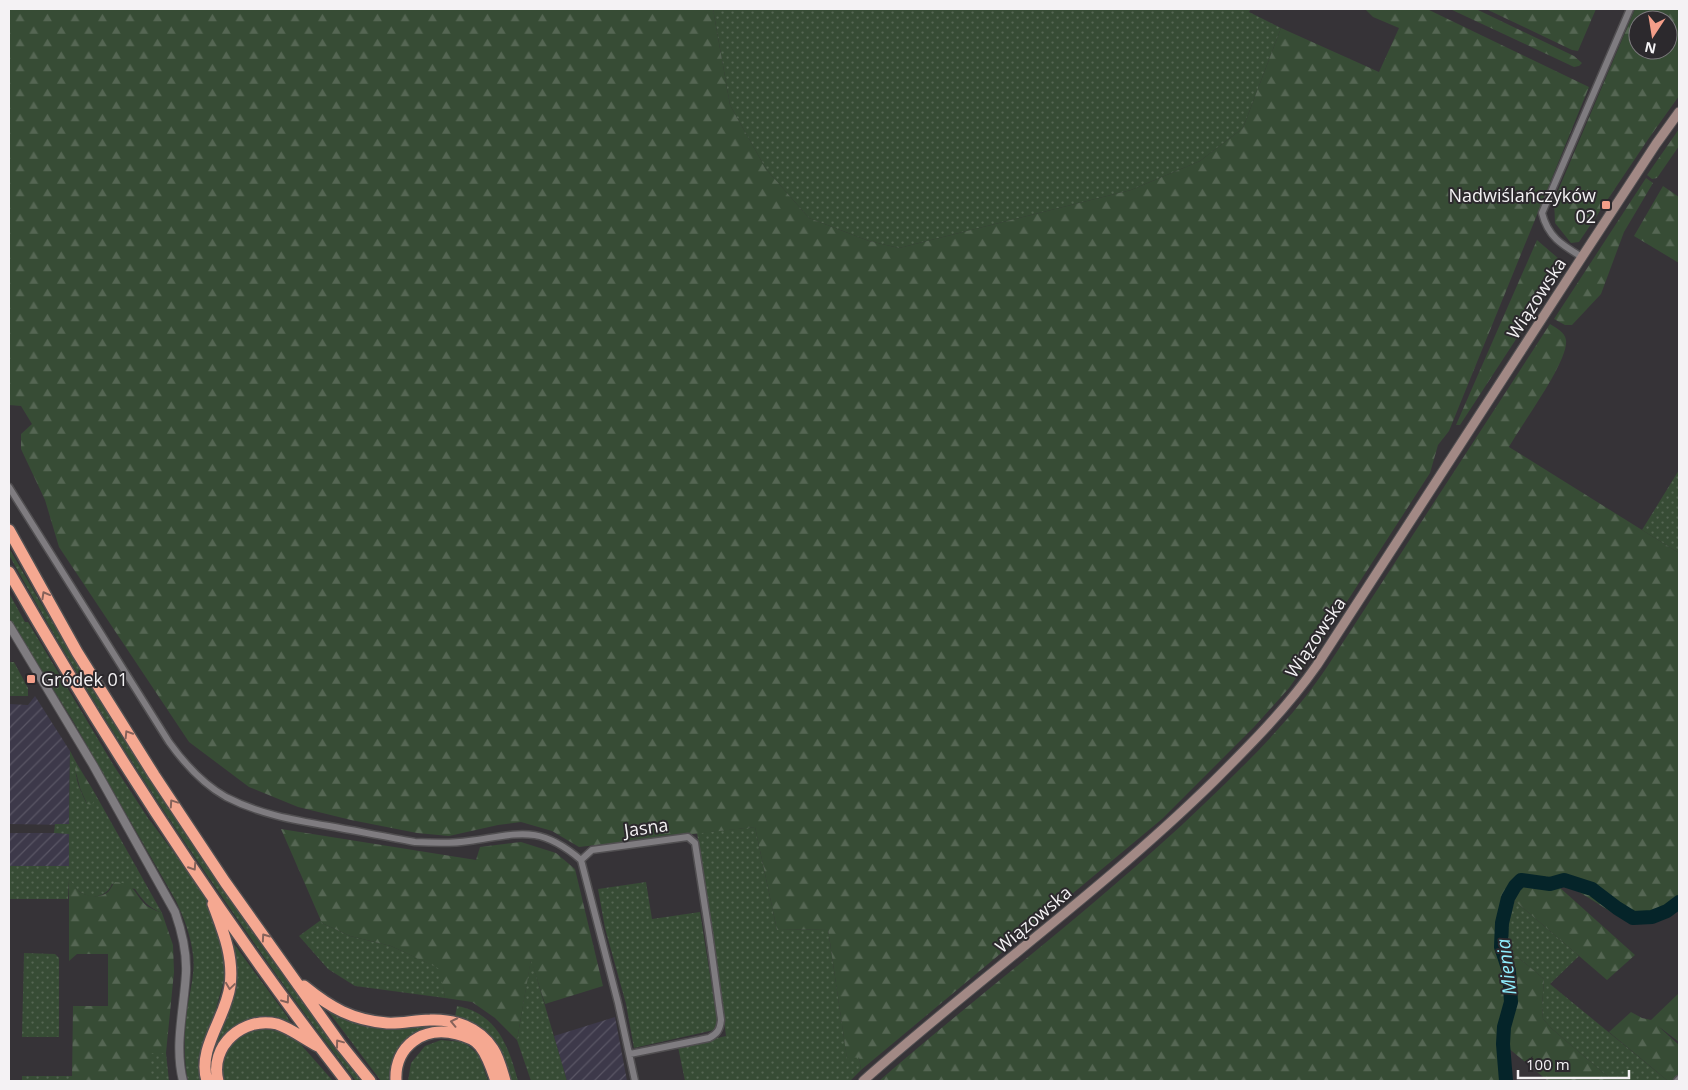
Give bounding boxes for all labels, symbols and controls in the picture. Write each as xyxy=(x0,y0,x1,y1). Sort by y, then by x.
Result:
north arrow xyxy=(1628,10,1678,60)
text: N xyxy=(1643,38,1658,59)
place label: Nadwiślańczyków 02 xyxy=(1448,183,1596,228)
marker: Nadwiślańczyków 02 xyxy=(1600,199,1612,211)
street label: Wiązowska xyxy=(1501,253,1571,343)
one-way arrow xyxy=(41,591,51,600)
street label: Wiązowska xyxy=(1279,592,1351,682)
place label: Gródek 01 xyxy=(41,667,128,691)
marker: Gródek 01 xyxy=(25,673,37,685)
one-way arrow xyxy=(125,730,135,739)
one-way arrow xyxy=(170,800,179,809)
street label: Jasna xyxy=(620,812,670,842)
one-way arrow xyxy=(186,862,196,871)
street label: Wiązowska xyxy=(990,880,1076,958)
one-way arrow xyxy=(262,934,271,943)
water label: Mienia xyxy=(1490,937,1522,997)
one-way arrow xyxy=(225,982,236,990)
one-way arrow xyxy=(280,994,289,1004)
one-way arrow xyxy=(449,1017,458,1028)
one-way arrow xyxy=(337,1040,345,1049)
scale bar xyxy=(1518,1048,1629,1080)
text: 100 m xyxy=(1526,1054,1570,1074)

